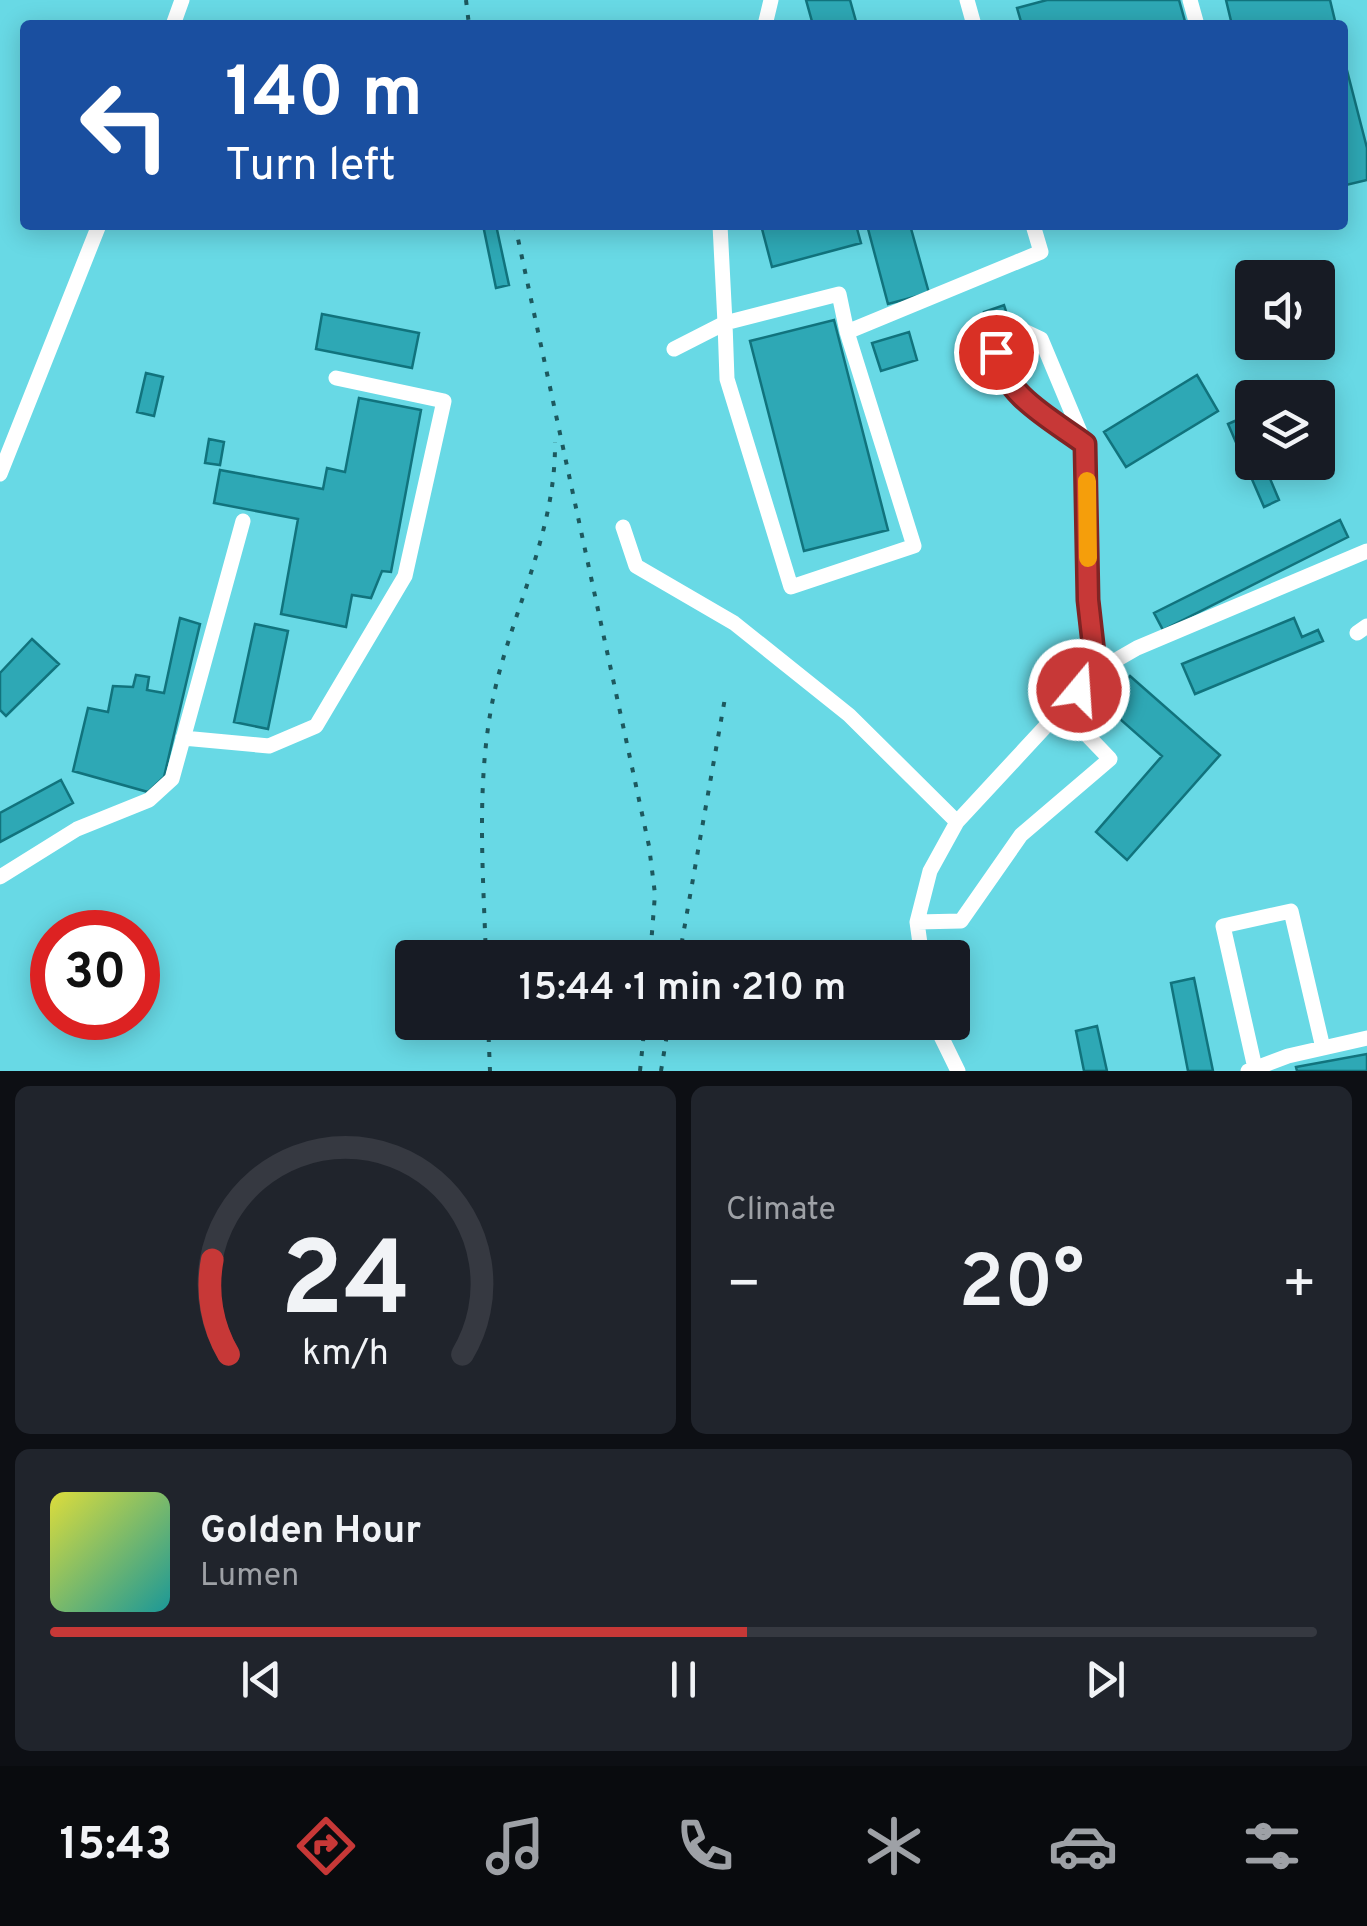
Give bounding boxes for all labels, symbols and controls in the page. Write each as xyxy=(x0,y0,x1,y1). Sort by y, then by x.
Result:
text: 140 m xyxy=(225,52,423,141)
icon: left xyxy=(60,60,190,190)
text: Turn left xyxy=(225,139,396,196)
map controls xyxy=(1235,260,1335,480)
button: sound xyxy=(1235,260,1335,360)
pin xyxy=(954,310,1039,395)
icon: arrive xyxy=(969,325,1024,380)
button: layers xyxy=(1235,380,1335,480)
position arrow xyxy=(1027,638,1131,742)
speed limit sign: 30 xyxy=(30,910,160,1040)
text: 15:44 · 1 min · 210 m xyxy=(519,965,846,1014)
text: Climate xyxy=(726,1191,836,1231)
text: 24 xyxy=(280,1220,411,1352)
text: 20° xyxy=(959,1239,1084,1334)
text: − xyxy=(726,1252,761,1322)
text: + xyxy=(1282,1252,1317,1322)
text: km/h xyxy=(302,1332,389,1378)
text: Golden Hour xyxy=(200,1508,421,1557)
text: Lumen xyxy=(200,1557,299,1597)
icon: previous xyxy=(234,1652,289,1707)
icon: pause xyxy=(656,1652,711,1707)
icon: next xyxy=(1078,1652,1133,1707)
icon: directions xyxy=(291,1811,361,1881)
icon: music xyxy=(480,1811,550,1881)
icon: phone xyxy=(670,1811,740,1881)
icon: climate xyxy=(859,1811,929,1881)
icon: car xyxy=(1048,1811,1118,1881)
icon: filters xyxy=(1237,1811,1307,1881)
text: 15:43 xyxy=(60,1818,172,1875)

